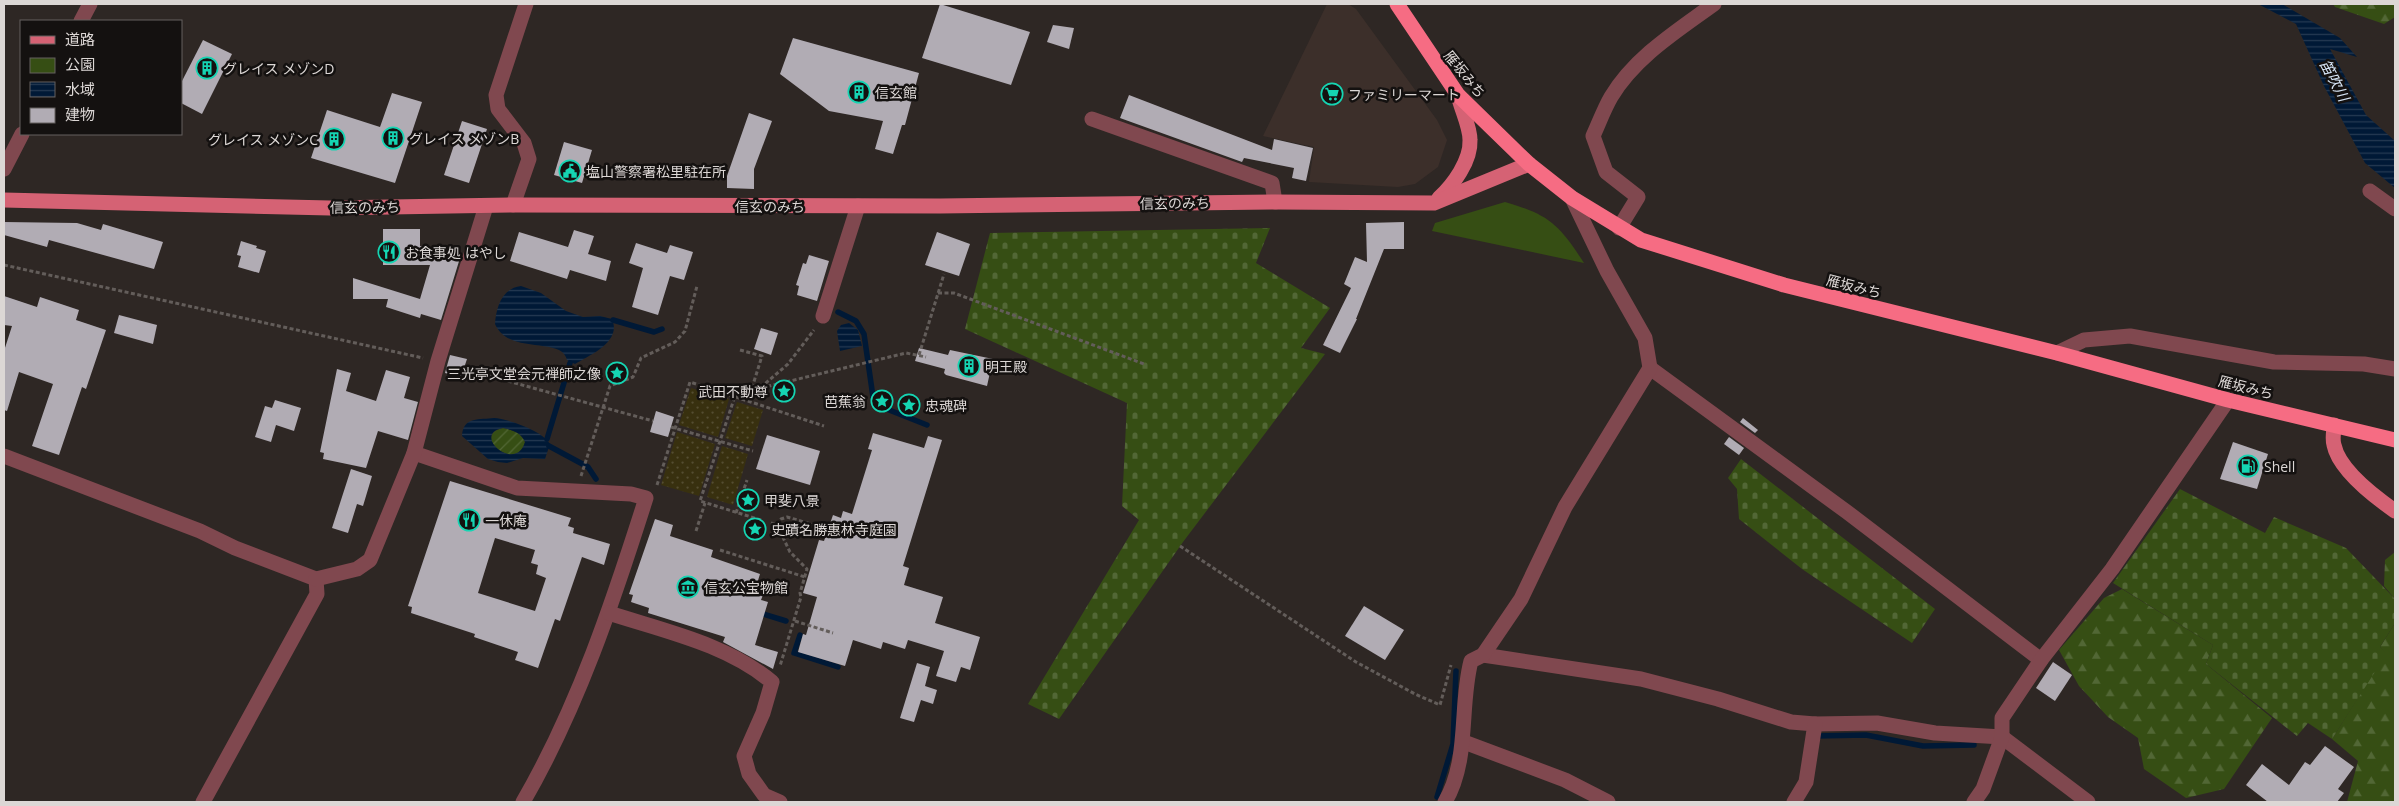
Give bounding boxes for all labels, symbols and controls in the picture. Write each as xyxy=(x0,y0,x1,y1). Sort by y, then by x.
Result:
legend xyxy=(20,20,182,135)
text: 道路 xyxy=(65,29,95,49)
street label: 雁坂みち xyxy=(1440,46,1490,102)
text: 公園 xyxy=(65,54,95,74)
water label: 笛吹川 xyxy=(2316,55,2355,106)
building icon: グレイス メゾンD xyxy=(195,56,219,80)
place label: グレイス メゾンD xyxy=(223,59,334,78)
text: 水域 xyxy=(65,79,95,99)
building icon: 信玄館 xyxy=(847,80,871,104)
supermarket icon: ファミリーマート xyxy=(1320,82,1344,106)
place label: 信玄館 xyxy=(875,83,917,102)
place label: ファミリーマート xyxy=(1348,85,1460,104)
text: 建物 xyxy=(65,104,95,124)
building icon: グレイス メゾンB xyxy=(381,126,405,150)
building icon: グレイス メゾンC xyxy=(322,127,346,151)
place label: グレイス メゾンB xyxy=(409,129,519,148)
place label: グレイス メゾンC xyxy=(208,130,318,149)
public building icon: 塩山警察署松里駐在所 xyxy=(558,159,582,183)
place label: 塩山警察署松里駐在所 xyxy=(586,162,726,181)
street label: 信玄のみち xyxy=(1140,193,1210,213)
street label: 信玄のみち xyxy=(330,197,400,217)
street label: 信玄のみち xyxy=(735,197,805,216)
restaurant icon: お食事処 はやし xyxy=(377,240,401,264)
place label: お食事処 はやし xyxy=(405,243,507,262)
street label: 雁坂みち xyxy=(1825,270,1883,302)
building icon: 明王殿 xyxy=(957,354,981,378)
place label: 明王殿 xyxy=(985,357,1027,376)
place icon: 三光亭文堂会元禅師之像 xyxy=(605,361,629,385)
place label: 三光亭文堂会元禅師之像 xyxy=(447,364,601,383)
street label: 雁坂みち xyxy=(2217,371,2275,403)
place icon: 武田不動尊 xyxy=(772,379,796,403)
place label: 武田不動尊 xyxy=(698,382,768,401)
place icon: 芭蕉翁 xyxy=(870,389,894,413)
place label: 芭蕉翁 xyxy=(824,392,866,411)
place icon: 忠魂碑 xyxy=(897,393,921,417)
place label: 忠魂碑 xyxy=(925,396,967,415)
fuel station icon: Shell xyxy=(2236,454,2260,478)
place label: Shell xyxy=(2264,457,2295,476)
place icon: 甲斐八景 xyxy=(736,488,760,512)
place label: 甲斐八景 xyxy=(764,491,820,510)
restaurant icon: 一休庵 xyxy=(457,508,481,532)
place label: 一休庵 xyxy=(485,511,527,530)
place icon: 史蹟名勝惠林寺庭園 xyxy=(743,517,767,541)
place label: 史蹟名勝惠林寺庭園 xyxy=(771,520,897,539)
museum icon: 信玄公宝物館 xyxy=(676,575,700,599)
place label: 信玄公宝物館 xyxy=(704,578,788,597)

